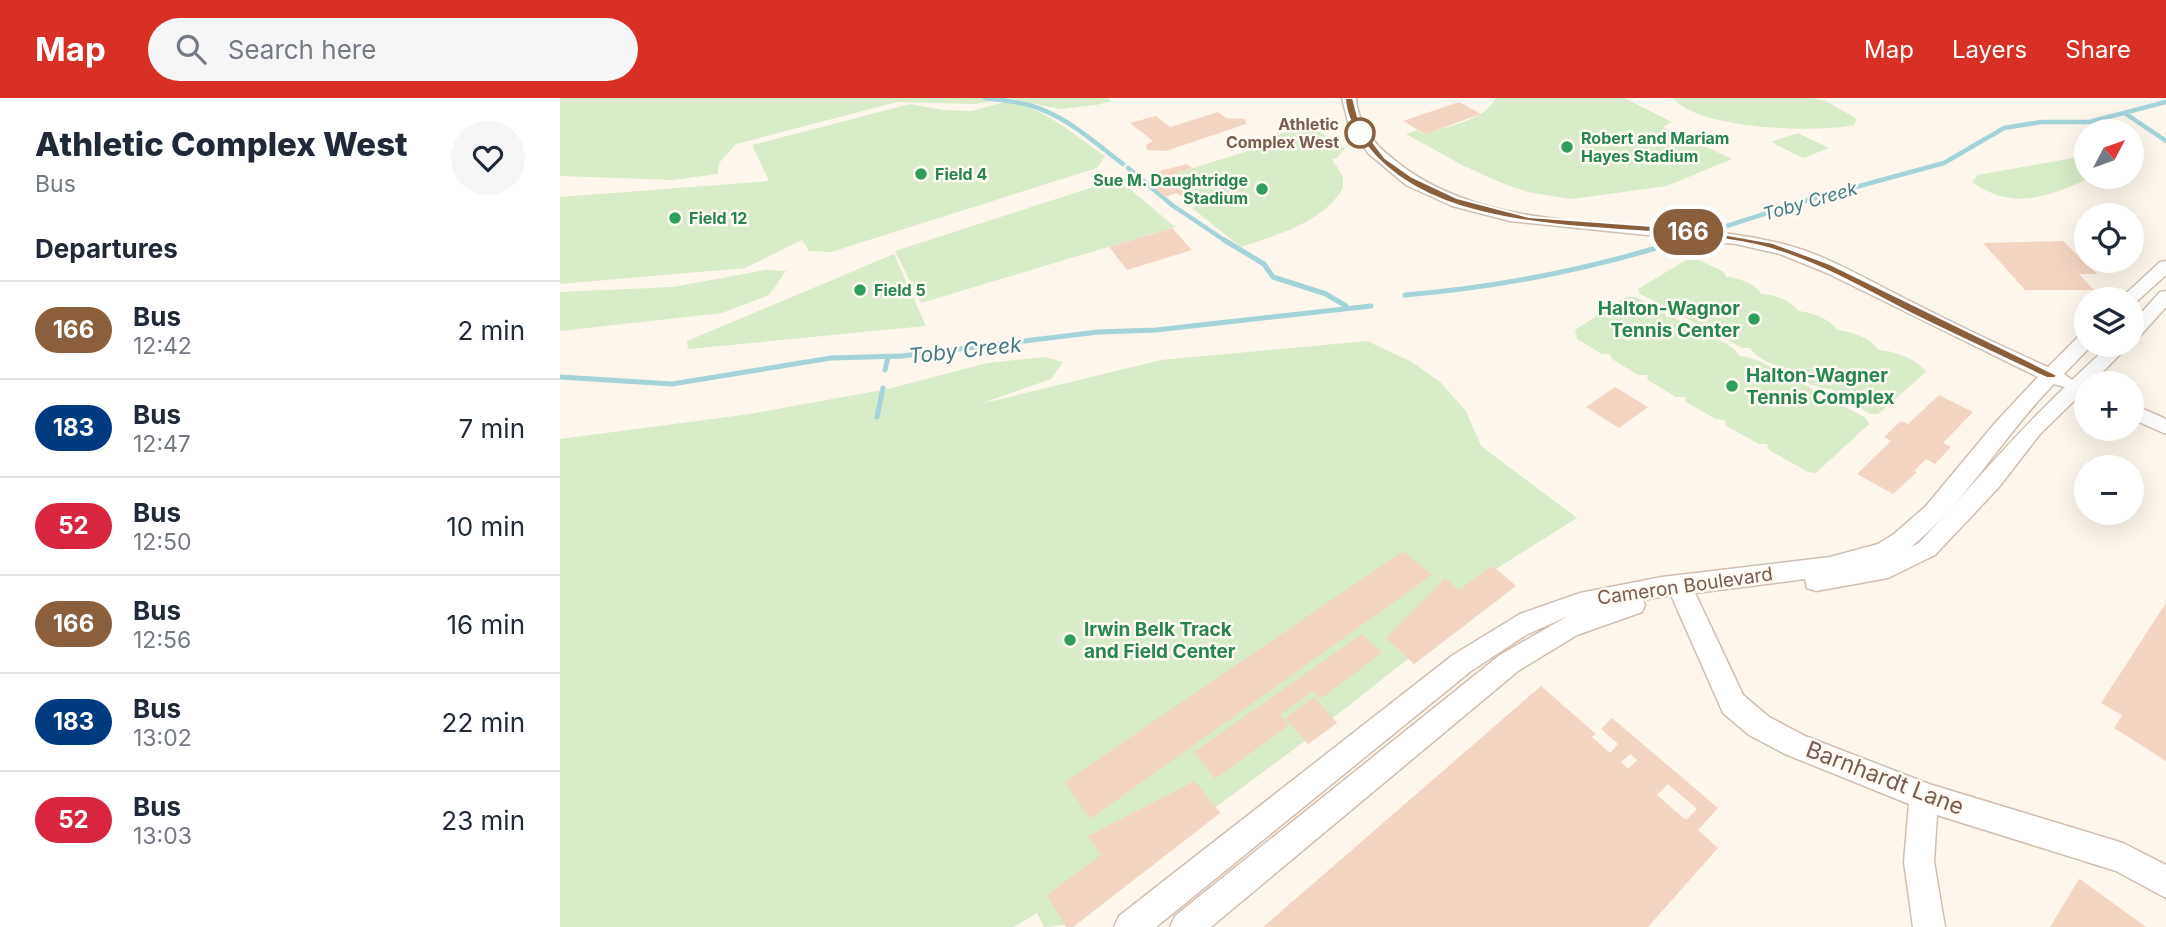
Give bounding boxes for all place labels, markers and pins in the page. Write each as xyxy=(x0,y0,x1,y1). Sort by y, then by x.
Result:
place label: Athletic Complex West xyxy=(1226,114,1339,152)
marker: Athletic Complex West xyxy=(1345,118,1375,148)
place label: Robert and Mariam Hayes Stadium xyxy=(1581,128,1729,166)
marker: Robert and Mariam Hayes Stadium xyxy=(1559,139,1575,155)
place label: Field 4 xyxy=(935,164,987,184)
marker: Field 4 xyxy=(913,166,929,182)
place label: Sue M. Daughtridge Stadium xyxy=(1093,170,1248,208)
marker: Sue M. Daughtridge Stadium xyxy=(1254,181,1270,197)
place label: Field 12 xyxy=(689,208,747,228)
marker: Field 12 xyxy=(667,210,683,226)
place label: Field 5 xyxy=(874,280,926,300)
marker: Field 5 xyxy=(852,282,868,298)
place label: Halton-Wagnor Tennis Center xyxy=(1598,297,1740,342)
marker: Halton-Wagnor Tennis Center xyxy=(1746,311,1762,327)
place label: Halton-Wagner Tennis Complex xyxy=(1746,364,1895,409)
marker: Halton-Wagner Tennis Complex xyxy=(1724,378,1740,394)
place label: Irwin Belk Track and Field Center xyxy=(1084,618,1236,663)
marker: Irwin Belk Track and Field Center xyxy=(1062,632,1078,648)

